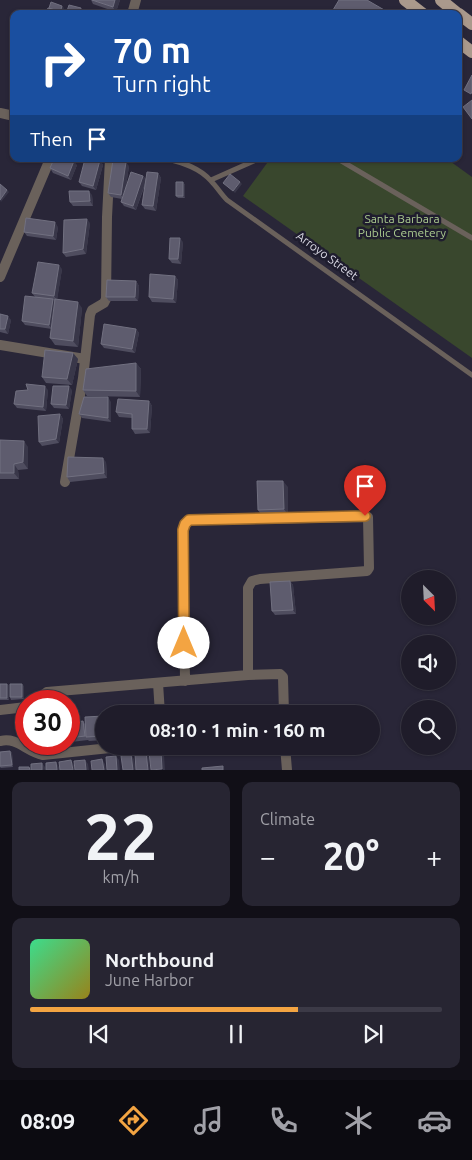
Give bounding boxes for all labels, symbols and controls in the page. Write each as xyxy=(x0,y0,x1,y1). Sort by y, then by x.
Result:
icon: right xyxy=(30,30,95,95)
text: 70 m xyxy=(113,30,191,70)
text: Turn right xyxy=(113,71,211,96)
icon: arrive xyxy=(83,125,111,153)
text: Then xyxy=(30,128,73,150)
park label: Santa Barbara Public Cemetery xyxy=(358,212,446,239)
street label: Arroyo Street xyxy=(294,229,361,282)
pin xyxy=(344,465,386,516)
icon: arrive xyxy=(351,472,379,500)
north arrow xyxy=(401,570,456,625)
map controls xyxy=(401,570,456,755)
position arrow xyxy=(157,616,209,668)
button: sound xyxy=(401,635,456,690)
speed limit sign: 30 xyxy=(15,690,80,755)
button: search xyxy=(401,700,456,755)
text: 08:10 · 1 min · 160 m xyxy=(150,719,325,741)
text: 22 xyxy=(84,799,158,872)
text: Climate xyxy=(260,810,315,828)
text: 20° xyxy=(323,835,379,877)
text: − xyxy=(260,841,276,872)
text: + xyxy=(426,841,442,872)
text: km/h xyxy=(103,868,139,886)
text: Northbound xyxy=(105,949,214,971)
text: June Harbor xyxy=(105,971,194,989)
icon: previous xyxy=(85,1020,113,1048)
icon: pause xyxy=(222,1020,250,1048)
icon: next xyxy=(359,1020,387,1048)
icon: directions xyxy=(116,1103,151,1138)
icon: music xyxy=(191,1103,226,1138)
icon: phone xyxy=(266,1103,301,1138)
icon: climate xyxy=(341,1103,376,1138)
icon: car xyxy=(417,1103,452,1138)
text: 08:09 xyxy=(20,1108,75,1133)

